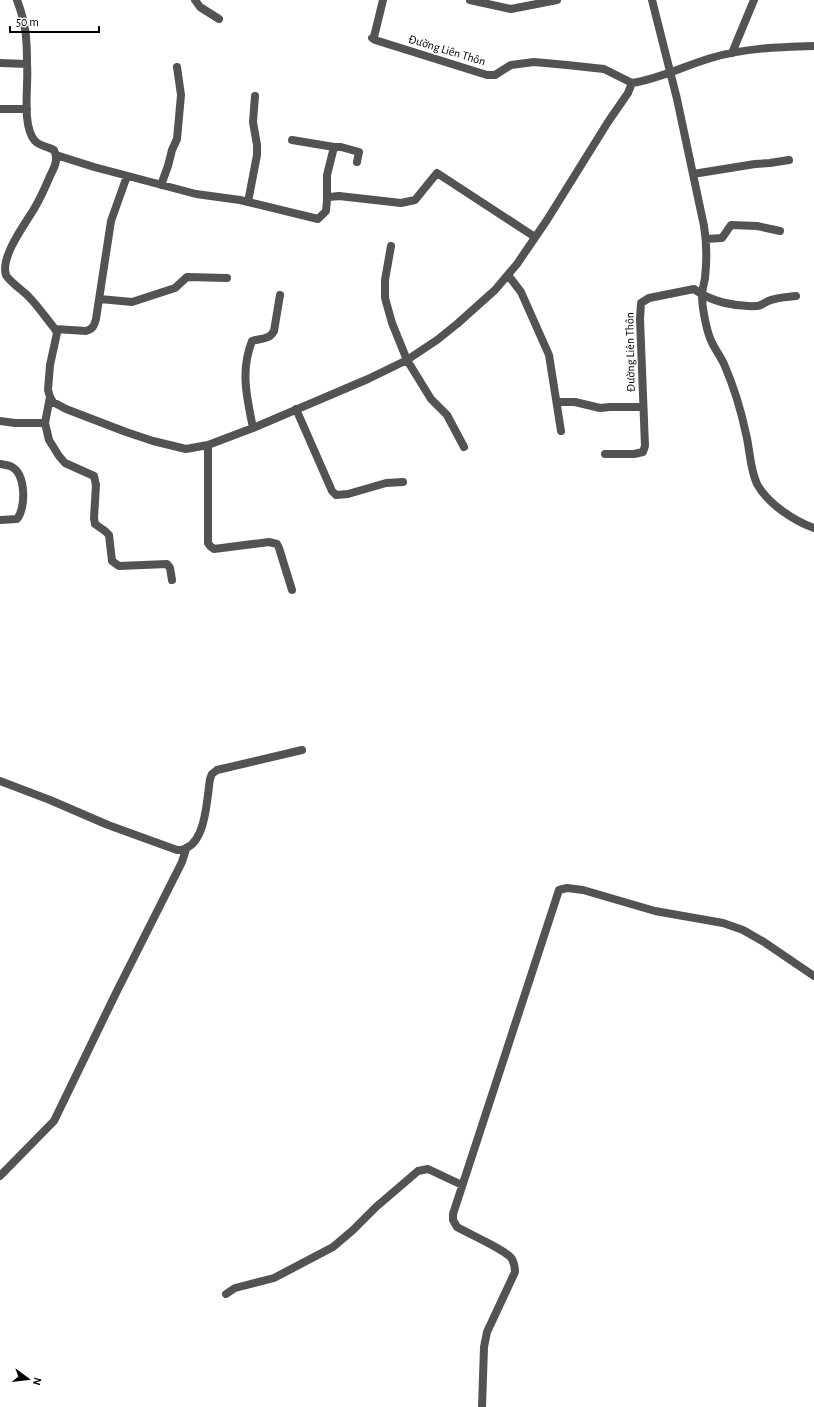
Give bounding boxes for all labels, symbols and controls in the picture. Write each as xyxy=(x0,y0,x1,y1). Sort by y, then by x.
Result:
scale bar xyxy=(10,8,99,34)
text: 50 m xyxy=(16,16,39,28)
street label: Đường Liên Thôn xyxy=(407,33,487,67)
street label: Đường Liên Thôn xyxy=(623,312,637,392)
north arrow xyxy=(8,1359,48,1399)
text: N xyxy=(31,1376,43,1387)

